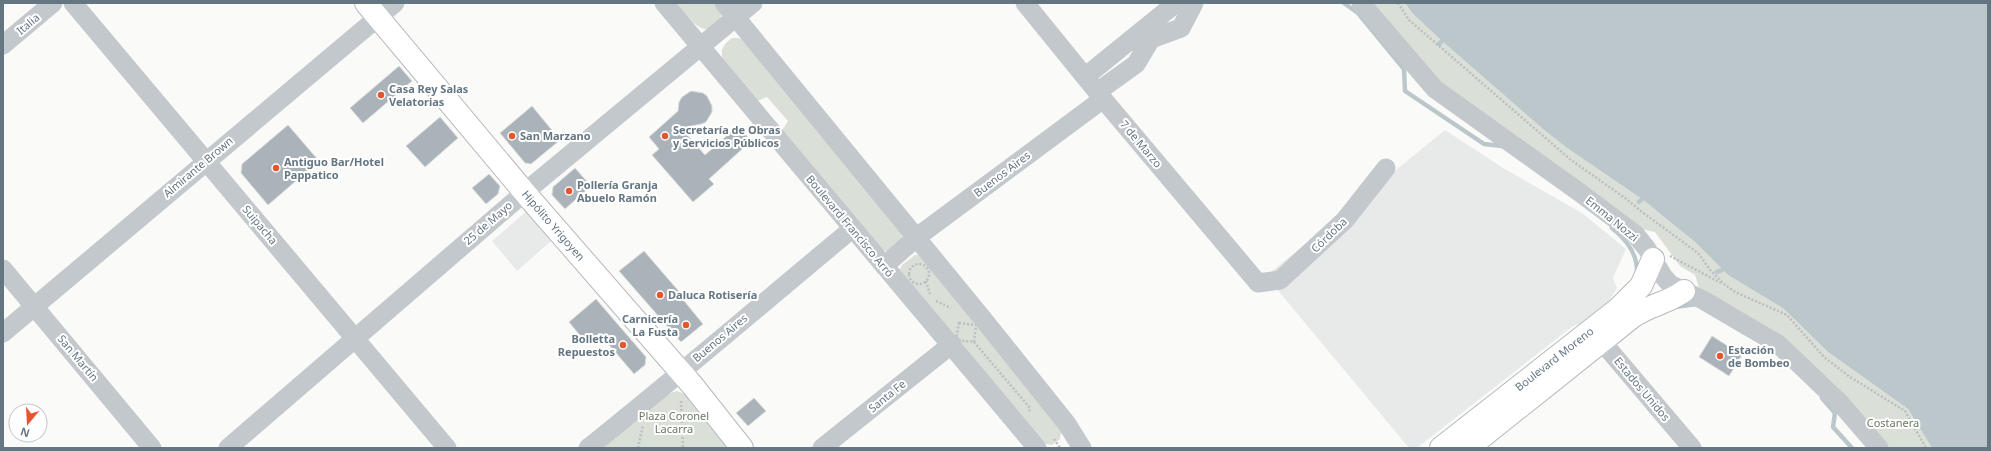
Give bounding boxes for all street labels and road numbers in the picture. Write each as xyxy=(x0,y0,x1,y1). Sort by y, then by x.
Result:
street label: Italia xyxy=(13,10,42,38)
street label: 7 de Marzo xyxy=(1117,117,1166,171)
street label: Almirante Brown xyxy=(160,133,236,200)
street label: Buenos Aires xyxy=(970,147,1033,200)
street label: Boulevard Francisco Arró xyxy=(803,171,898,280)
street label: Hipólito Yrigoyen xyxy=(519,187,589,264)
street label: Emma Nozzi xyxy=(1583,193,1642,245)
street label: 25 de Mayo xyxy=(460,197,515,248)
street label: Suipacha xyxy=(240,202,281,247)
street label: Córdoba xyxy=(1308,214,1350,255)
street label: Buenos Aires xyxy=(689,310,750,365)
street label: Boulevard Moreno xyxy=(1512,323,1597,394)
street label: San Martín xyxy=(55,331,102,384)
street label: Estados Unidos xyxy=(1611,353,1674,424)
street label: Santa Fe xyxy=(865,376,908,415)

